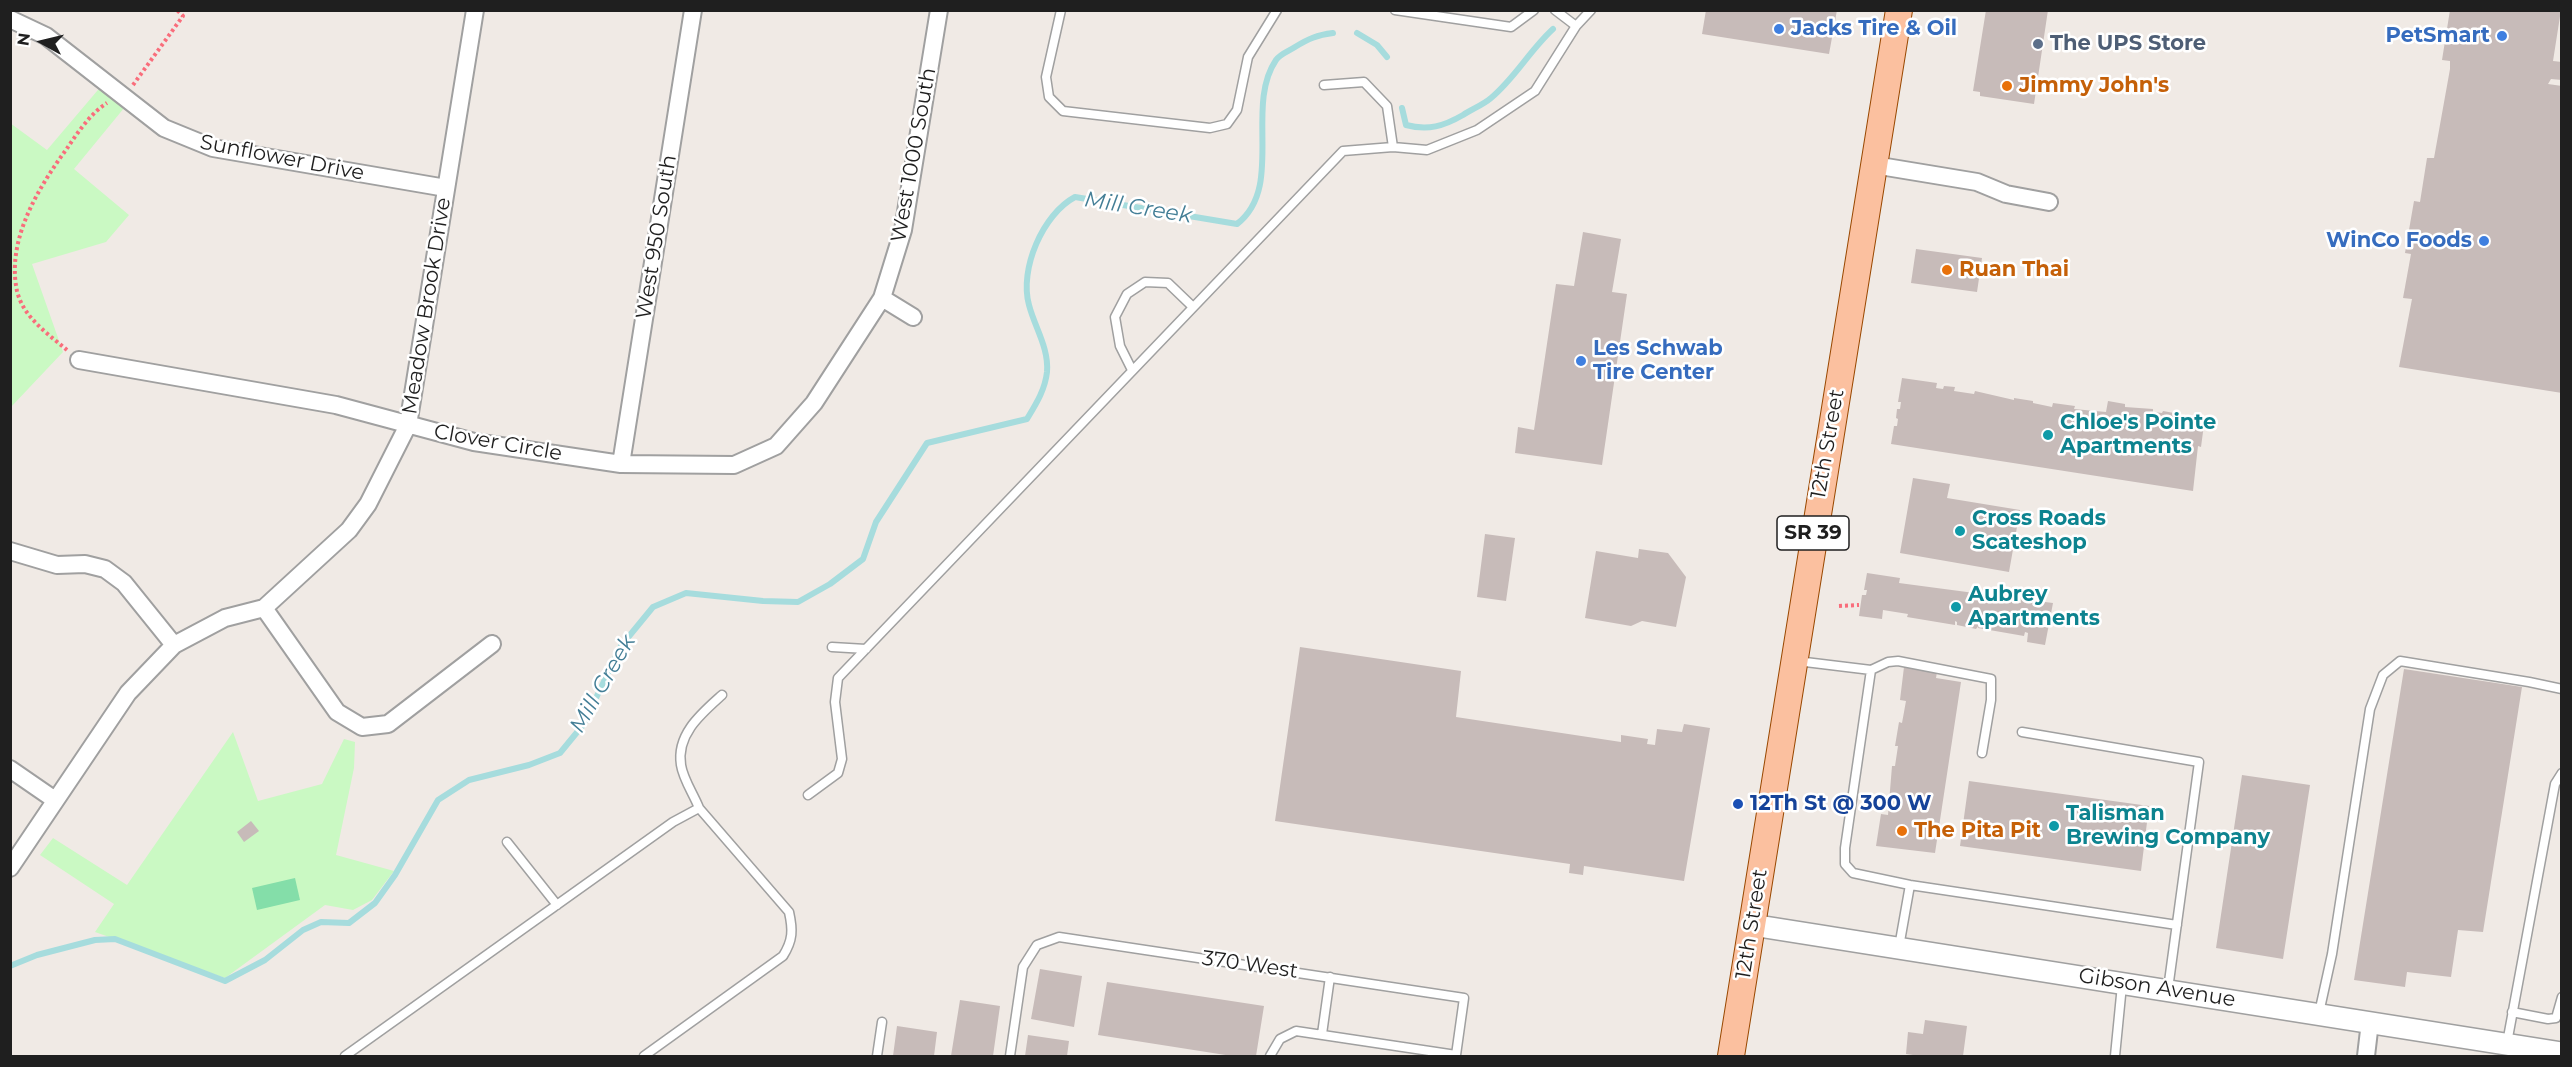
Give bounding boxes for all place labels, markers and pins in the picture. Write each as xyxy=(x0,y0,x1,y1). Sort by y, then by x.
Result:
place label: Jacks Tire & Oil xyxy=(1791,16,1957,42)
marker: Jacks Tire & Oil xyxy=(1772,22,1786,36)
place label: PetSmart xyxy=(2386,23,2490,49)
marker: PetSmart xyxy=(2495,29,2509,43)
place label: The UPS Store xyxy=(2050,31,2206,57)
marker: The UPS Store xyxy=(2031,37,2045,51)
place label: Jimmy John's xyxy=(2019,73,2169,99)
marker: Jimmy John's xyxy=(2000,79,2014,93)
place label: WinCo Foods xyxy=(2326,228,2472,254)
marker: WinCo Foods xyxy=(2477,234,2491,248)
place label: Ruan Thai xyxy=(1959,257,2069,283)
marker: Ruan Thai xyxy=(1940,263,1954,277)
place label: Les Schwab Tire Center xyxy=(1593,336,1723,386)
marker: Les Schwab Tire Center xyxy=(1574,354,1588,368)
place label: Chloe's Pointe Apartments xyxy=(2060,410,2216,460)
marker: Chloe's Pointe Apartments xyxy=(2041,428,2055,442)
place label: Cross Roads Scateshop xyxy=(1972,506,2106,556)
marker: Cross Roads Scateshop xyxy=(1953,524,1967,538)
place label: Aubrey Apartments xyxy=(1968,582,2100,632)
marker: Aubrey Apartments xyxy=(1949,600,1963,614)
place label: 12Th St @ 300 W xyxy=(1750,791,1931,817)
marker: 12Th St @ 300 W xyxy=(1731,797,1745,811)
place label: Talisman Brewing Company xyxy=(2066,801,2270,851)
place label: The Pita Pit xyxy=(1914,818,2041,844)
marker: Talisman Brewing Company xyxy=(2047,819,2061,833)
marker: The Pita Pit xyxy=(1895,824,1909,838)

